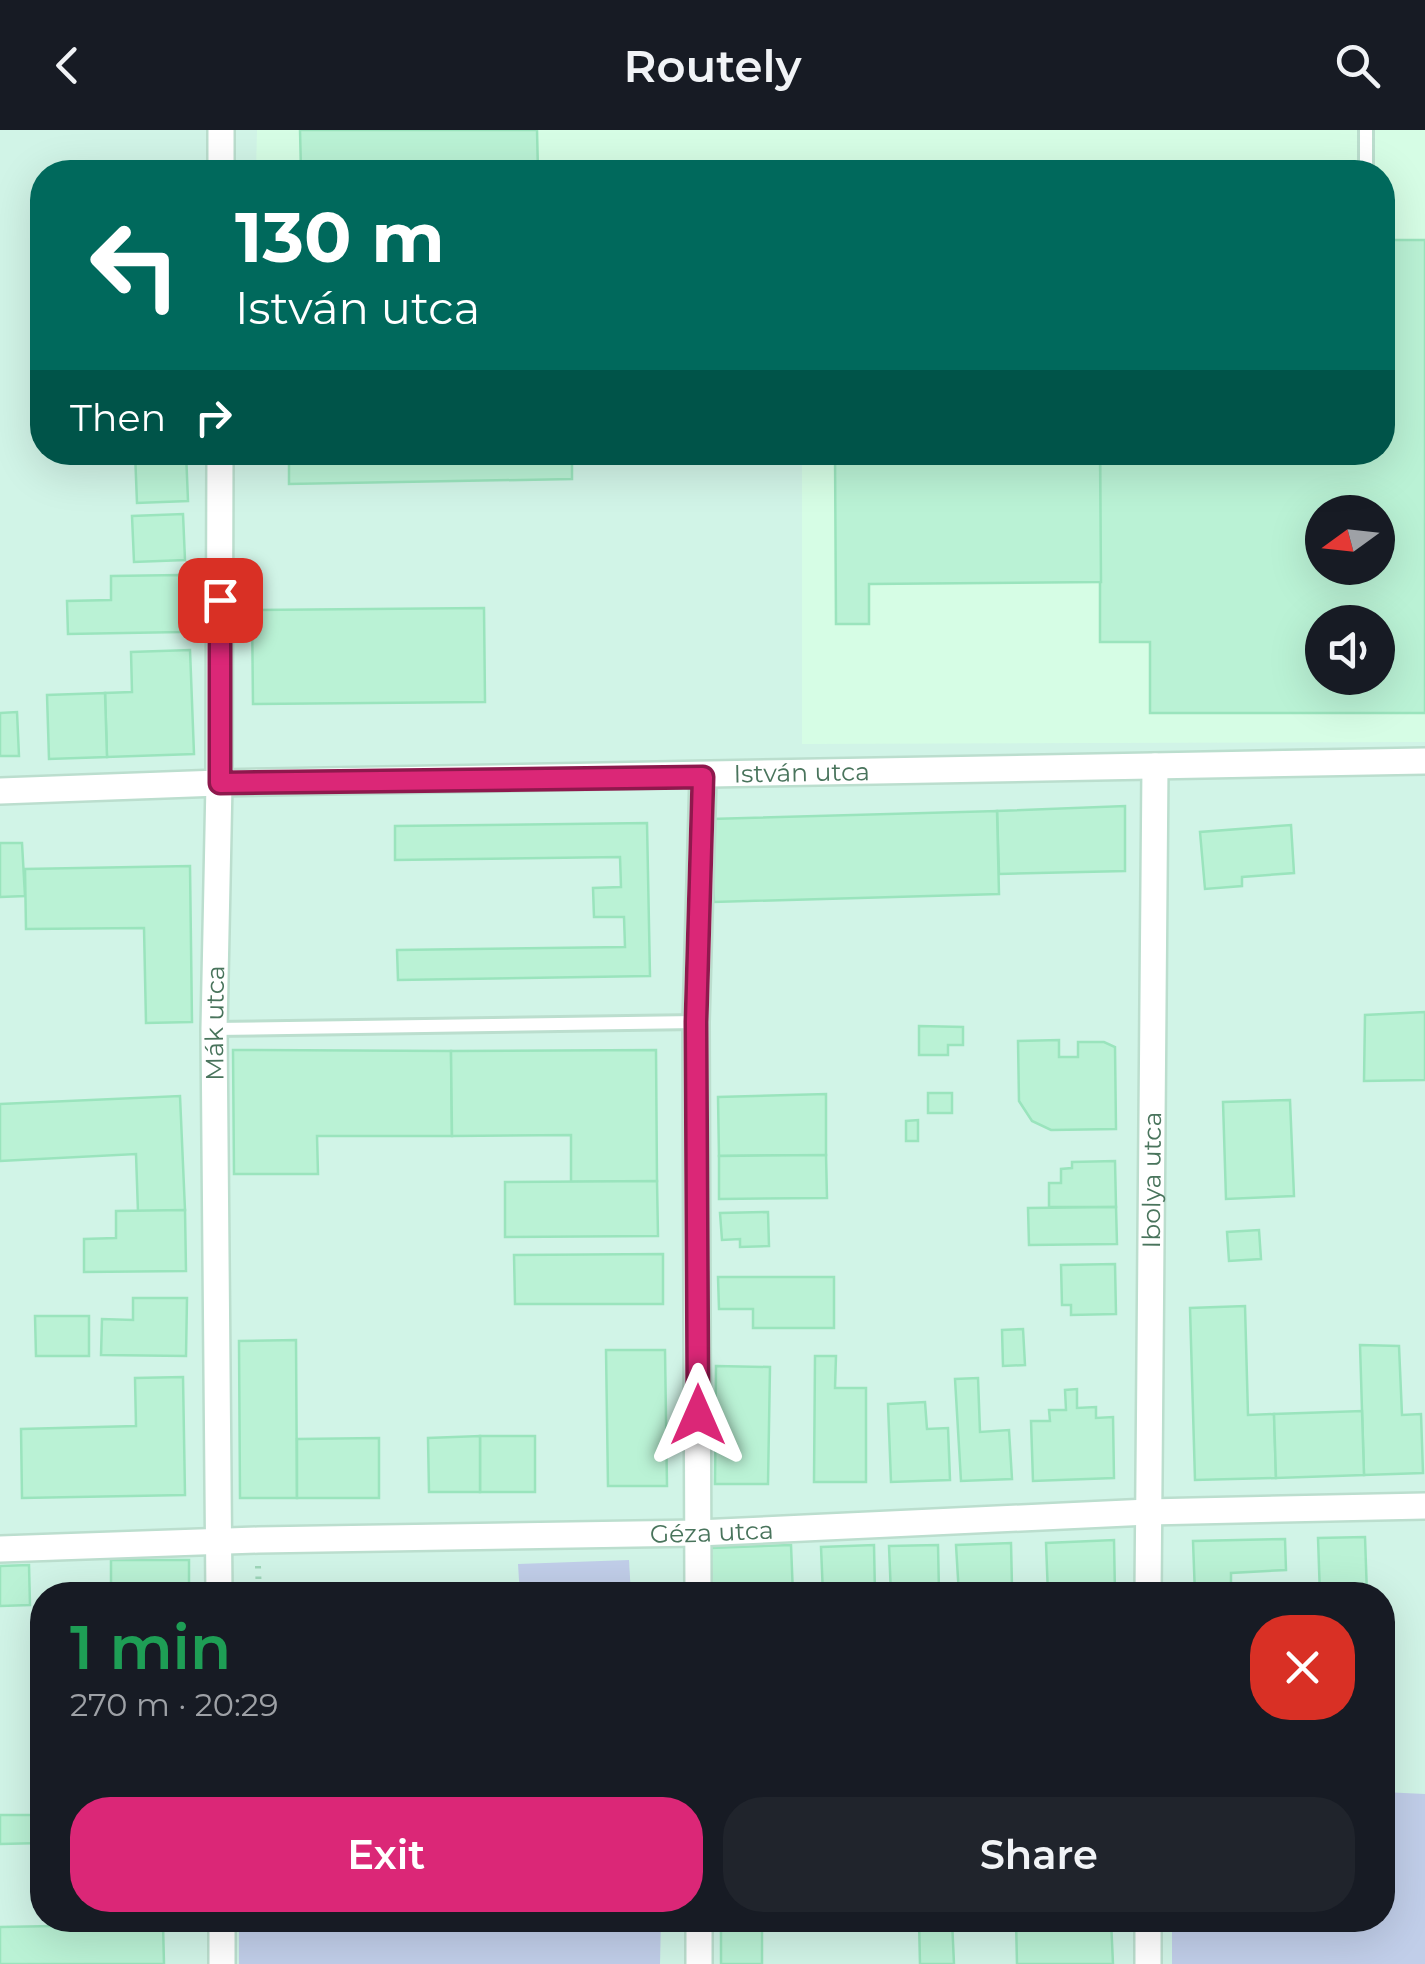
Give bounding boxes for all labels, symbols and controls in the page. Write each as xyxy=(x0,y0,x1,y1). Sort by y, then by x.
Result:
icon: back xyxy=(40,38,95,93)
text: Routely xyxy=(624,38,801,93)
icon: search xyxy=(1330,38,1385,93)
text: 130 m xyxy=(235,194,445,280)
icon: left xyxy=(70,200,200,330)
text: István utca xyxy=(235,280,480,335)
icon: right xyxy=(186,390,241,445)
text: Then xyxy=(70,394,166,441)
north arrow xyxy=(1305,495,1395,585)
map controls xyxy=(1305,495,1395,695)
pin xyxy=(178,558,263,643)
icon: arrive xyxy=(193,573,248,628)
button: sound xyxy=(1305,605,1395,695)
street label: István utca xyxy=(733,756,870,789)
street label: Mák utca xyxy=(199,965,230,1081)
street label: Ibolya utca xyxy=(1136,1112,1167,1248)
position arrow xyxy=(646,1363,750,1467)
street label: Géza utca xyxy=(650,1514,774,1549)
text: 1 min xyxy=(70,1611,231,1684)
button: close xyxy=(1250,1615,1355,1720)
text: 270 m · 20:29 xyxy=(70,1685,278,1724)
button: Exit xyxy=(70,1797,703,1912)
button: Share xyxy=(723,1797,1355,1912)

